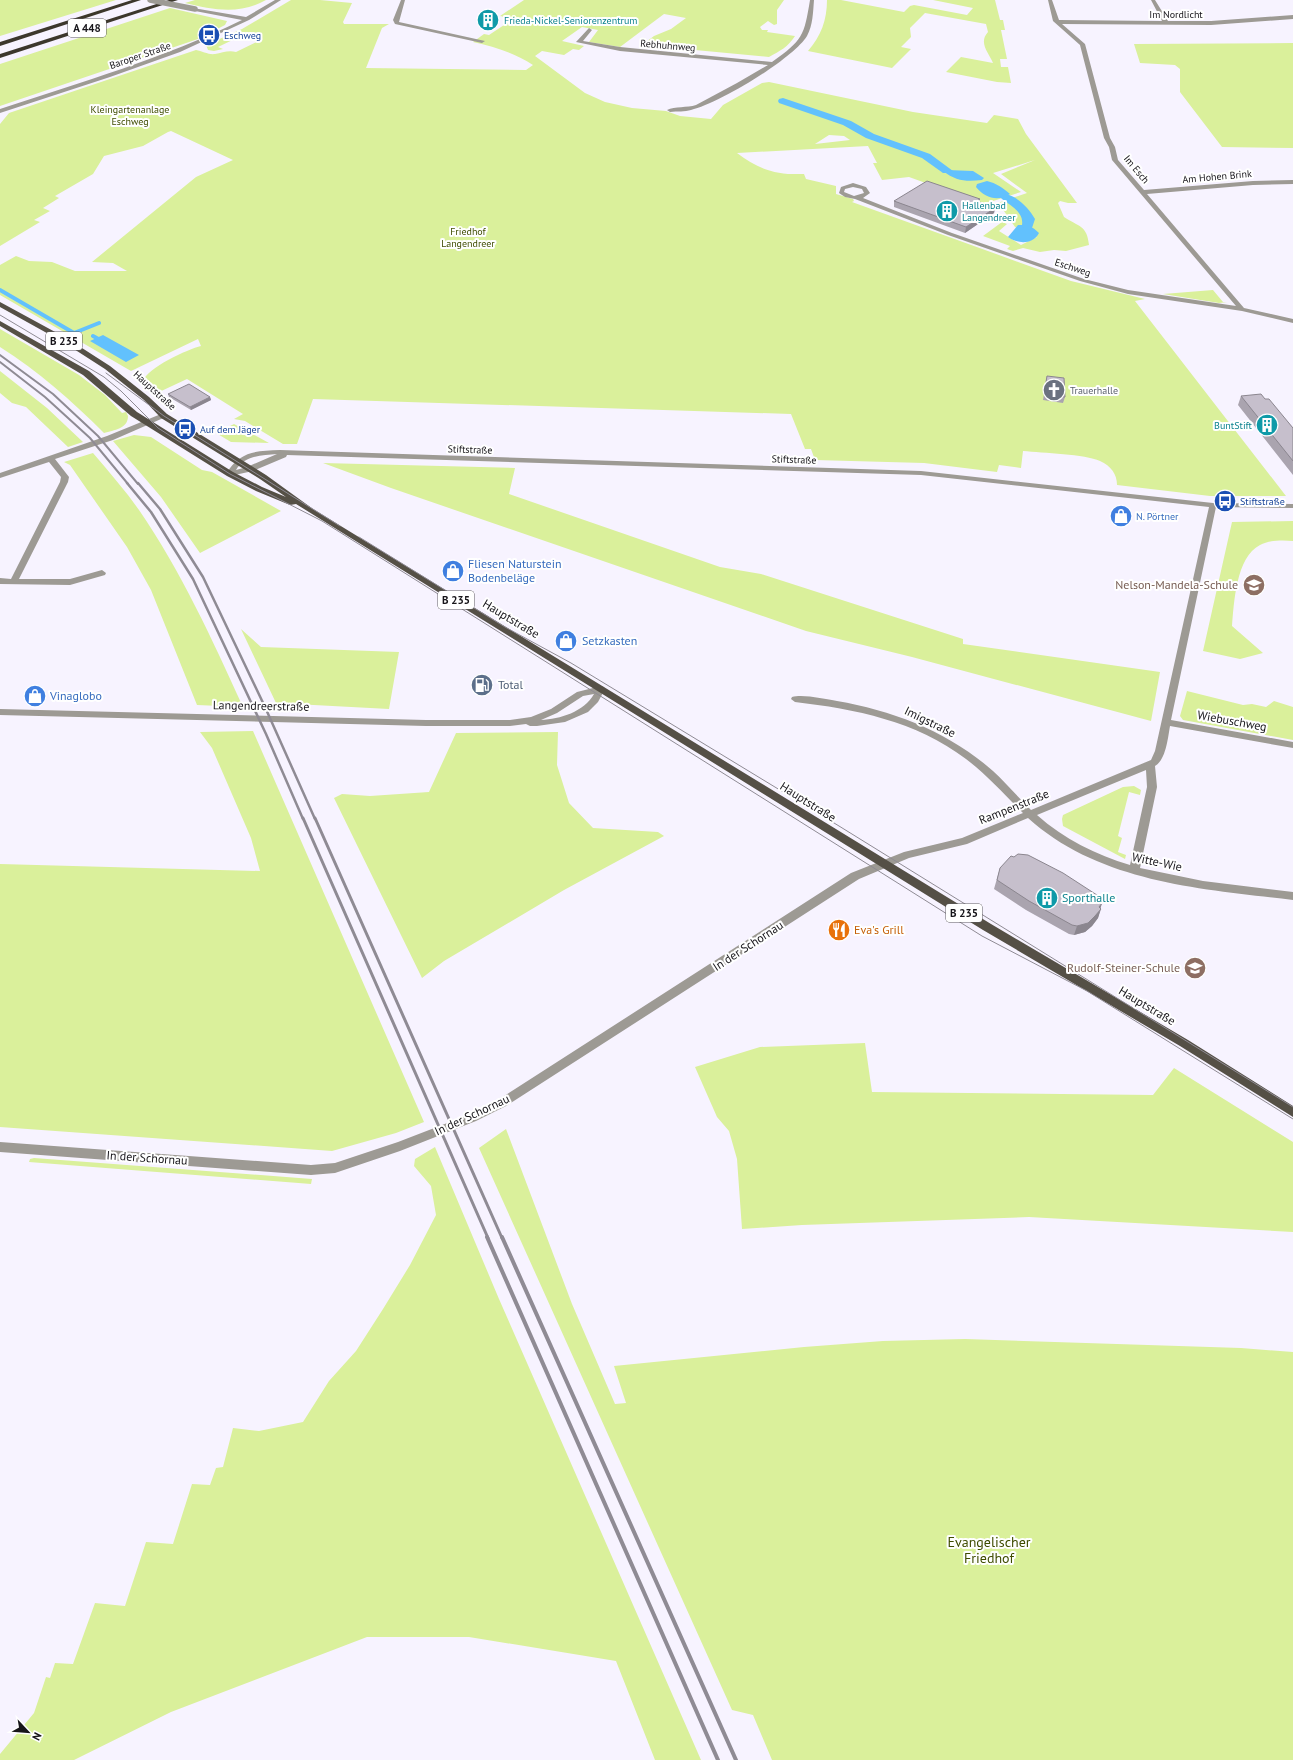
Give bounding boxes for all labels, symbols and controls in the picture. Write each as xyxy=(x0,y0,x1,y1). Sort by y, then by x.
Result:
building icon: Frieda-Nickel-Seniorenzentrum xyxy=(475,7,501,33)
street label: Im Nordlicht xyxy=(1149,8,1203,21)
place label: Frieda-Nickel-Seniorenzentrum xyxy=(504,14,637,27)
road number: A 448 xyxy=(68,19,106,37)
bus stop icon: Eschweg xyxy=(196,22,222,48)
place label: Eschweg xyxy=(224,29,261,42)
street label: Rebhuhnweg xyxy=(640,37,696,54)
street label: Baroper Straße xyxy=(108,39,173,72)
park label: Kleingartenanlage Eschweg xyxy=(91,103,169,128)
street label: Im Esch xyxy=(1121,152,1152,186)
street label: Am Hohen Brink xyxy=(1182,167,1252,186)
building icon: Hallenbad Langendreer xyxy=(934,198,960,224)
place label: Hallenbad Langendreer xyxy=(962,199,1016,224)
park label: Friedhof Langendreer xyxy=(441,225,495,250)
street label: Eschweg xyxy=(1053,256,1093,279)
road number: B 235 xyxy=(46,332,82,350)
street label: Hauptstraße xyxy=(131,368,179,413)
church icon: Trauerhalle xyxy=(1041,377,1067,403)
place label: Trauerhalle xyxy=(1070,384,1118,397)
building icon: BuntStift xyxy=(1254,412,1280,438)
bus stop icon: Auf dem Jäger xyxy=(172,416,198,442)
place label: BuntStift xyxy=(1214,419,1253,432)
place label: Auf dem Jäger xyxy=(200,423,261,436)
street label: Stiftstraße xyxy=(447,442,493,457)
street label: Stiftstraße xyxy=(771,452,817,467)
bus stop icon: Stiftstraße xyxy=(1212,488,1238,514)
place label: Stiftstraße xyxy=(1240,495,1285,508)
shop icon: N. Pörtner xyxy=(1108,503,1134,529)
place label: N. Pörtner xyxy=(1136,510,1179,523)
place label: Fliesen Naturstein Bodenbeläge xyxy=(468,556,561,585)
shop icon: Fliesen Naturstein Bodenbeläge xyxy=(440,558,466,584)
school or university icon: Nelson-Mandela-Schule xyxy=(1241,572,1267,598)
place label: Nelson-Mandela-Schule xyxy=(1115,577,1238,592)
road number: B 235 xyxy=(438,591,474,609)
street label: Hauptstraße xyxy=(480,596,542,641)
shop icon: Setzkasten xyxy=(553,628,579,654)
place label: Setzkasten xyxy=(582,633,637,648)
fuel station icon: Total xyxy=(469,672,495,698)
place label: Total xyxy=(498,677,524,692)
shop icon: Vinaglobo xyxy=(22,683,48,709)
place label: Vinaglobo xyxy=(49,688,102,703)
street label: Langendreerstraße xyxy=(213,697,309,714)
street label: Imigstraße xyxy=(902,703,958,740)
street label: Wiebuschweg xyxy=(1196,707,1268,734)
street label: Hauptstraße xyxy=(777,778,839,825)
street label: Rampenstraße xyxy=(977,786,1051,827)
street label: Witte-Wie xyxy=(1131,849,1184,874)
building icon: Sporthalle xyxy=(1034,885,1060,911)
place label: Sporthalle xyxy=(1062,890,1115,905)
road number: B 235 xyxy=(946,904,982,922)
street label: In der Schornau xyxy=(710,917,786,974)
restaurant icon: Eva's Grill xyxy=(826,917,852,943)
place label: Eva's Grill xyxy=(854,922,904,937)
school or university icon: Rudolf-Steiner-Schule xyxy=(1182,955,1208,981)
place label: Rudolf-Steiner-Schule xyxy=(1067,960,1180,975)
street label: Hauptstraße xyxy=(1116,983,1178,1028)
street label: In der Schornau xyxy=(432,1091,512,1138)
street label: In der Schornau xyxy=(106,1147,188,1168)
park label: Evangelischer Friedhof xyxy=(947,1533,1031,1567)
north arrow xyxy=(8,1712,48,1752)
text: N xyxy=(29,1730,45,1743)

